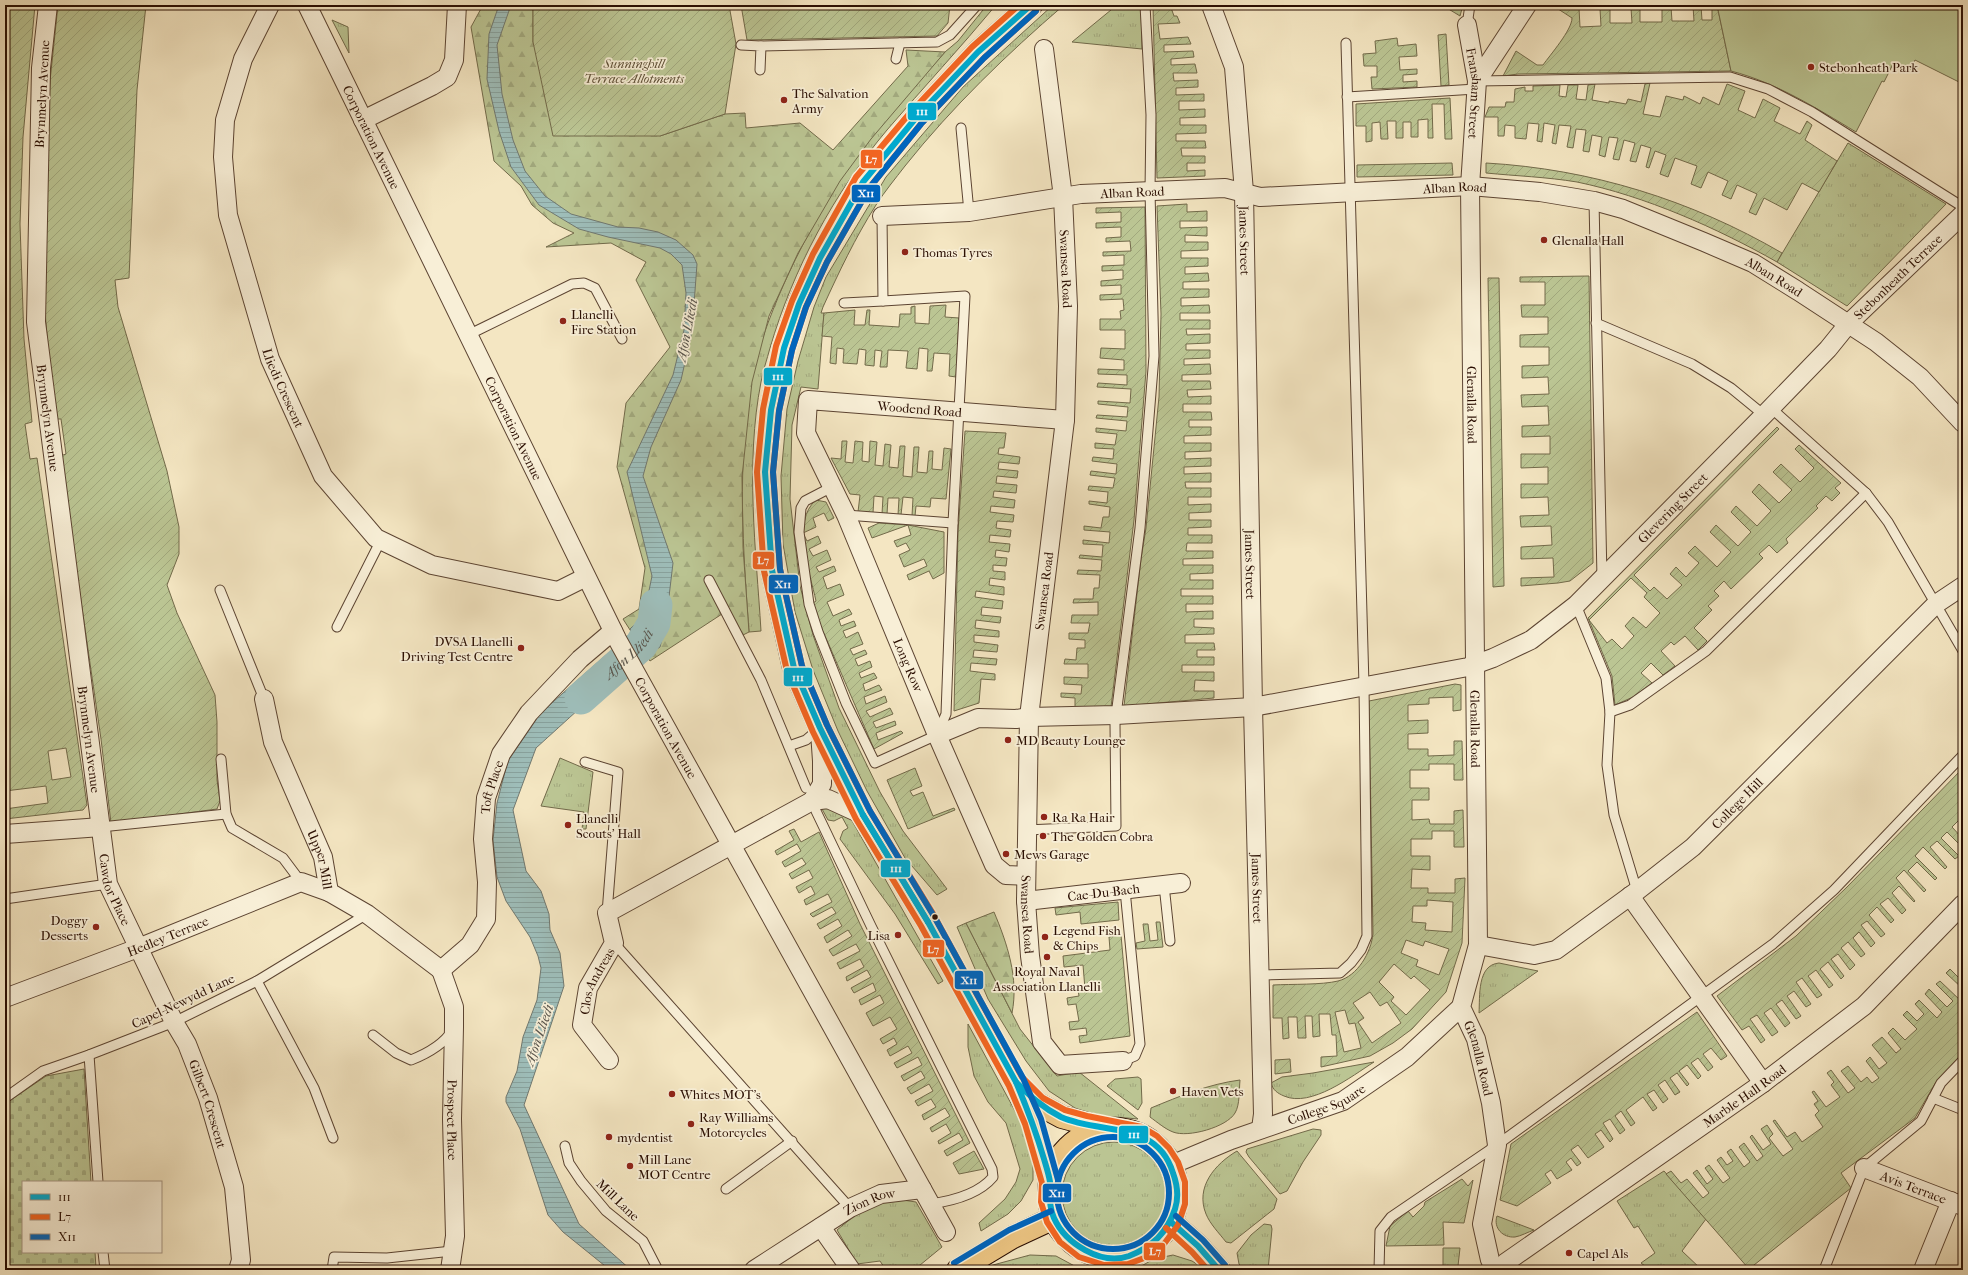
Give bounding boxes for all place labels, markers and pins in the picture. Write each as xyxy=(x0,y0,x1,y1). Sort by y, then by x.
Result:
place label: Stebonheath Park xyxy=(1819,60,1918,75)
marker: Stebonheath Park xyxy=(1806,62,1816,72)
place label: The Salvation Army xyxy=(791,86,869,116)
marker: The Salvation Army xyxy=(779,95,789,105)
place label: Glenalla Hall xyxy=(1552,233,1625,248)
marker: Glenalla Hall xyxy=(1539,235,1549,245)
place label: Thomas Tyres xyxy=(913,245,993,260)
marker: Thomas Tyres xyxy=(900,247,910,257)
place label: Llanelli Fire Station xyxy=(571,307,637,337)
marker: Llanelli Fire Station xyxy=(558,316,568,326)
place label: DVSA Llanelli Driving Test Centre xyxy=(401,634,514,664)
marker: DVSA Llanelli Driving Test Centre xyxy=(516,643,526,653)
place label: MD Beauty Lounge xyxy=(1016,733,1126,748)
marker: MD Beauty Lounge xyxy=(1003,735,1013,745)
place label: Ra Ra Hair xyxy=(1052,810,1115,825)
place label: Llanelli Scouts' Hall xyxy=(576,811,641,841)
marker: Ra Ra Hair xyxy=(1039,812,1049,822)
marker: Llanelli Scouts' Hall xyxy=(563,820,573,830)
place label: The Golden Cobra xyxy=(1051,829,1154,844)
marker: The Golden Cobra xyxy=(1038,831,1048,841)
place label: Mews Garage xyxy=(1014,847,1090,862)
marker: Mews Garage xyxy=(1001,849,1011,859)
unlabelled marker xyxy=(930,912,940,922)
place label: Doggy Desserts xyxy=(41,913,89,943)
marker: Doggy Desserts xyxy=(91,922,101,932)
place label: Legend Fish & Chips xyxy=(1053,923,1122,953)
place label: Lisa xyxy=(868,928,891,943)
marker: Lisa xyxy=(893,930,903,940)
marker: Legend Fish & Chips xyxy=(1040,932,1050,942)
marker: Royal Naval Association Llanelli xyxy=(1042,952,1052,962)
place label: Royal Naval Association Llanelli xyxy=(992,964,1101,994)
place label: Haven Vets xyxy=(1181,1084,1244,1099)
marker: Haven Vets xyxy=(1168,1086,1178,1096)
place label: Whites MOT's xyxy=(679,1087,761,1102)
marker: Whites MOT's xyxy=(667,1089,677,1099)
place label: Ray Williams Motorcycles xyxy=(699,1110,774,1140)
marker: Ray Williams Motorcycles xyxy=(686,1119,696,1129)
place label: mydentist xyxy=(617,1130,673,1145)
marker: mydentist xyxy=(604,1132,614,1142)
place label: Mill Lane MOT Centre xyxy=(638,1152,711,1182)
marker: Mill Lane MOT Centre xyxy=(625,1161,635,1171)
place label: Capel Als xyxy=(1577,1246,1629,1261)
marker: Capel Als xyxy=(1564,1248,1574,1258)

